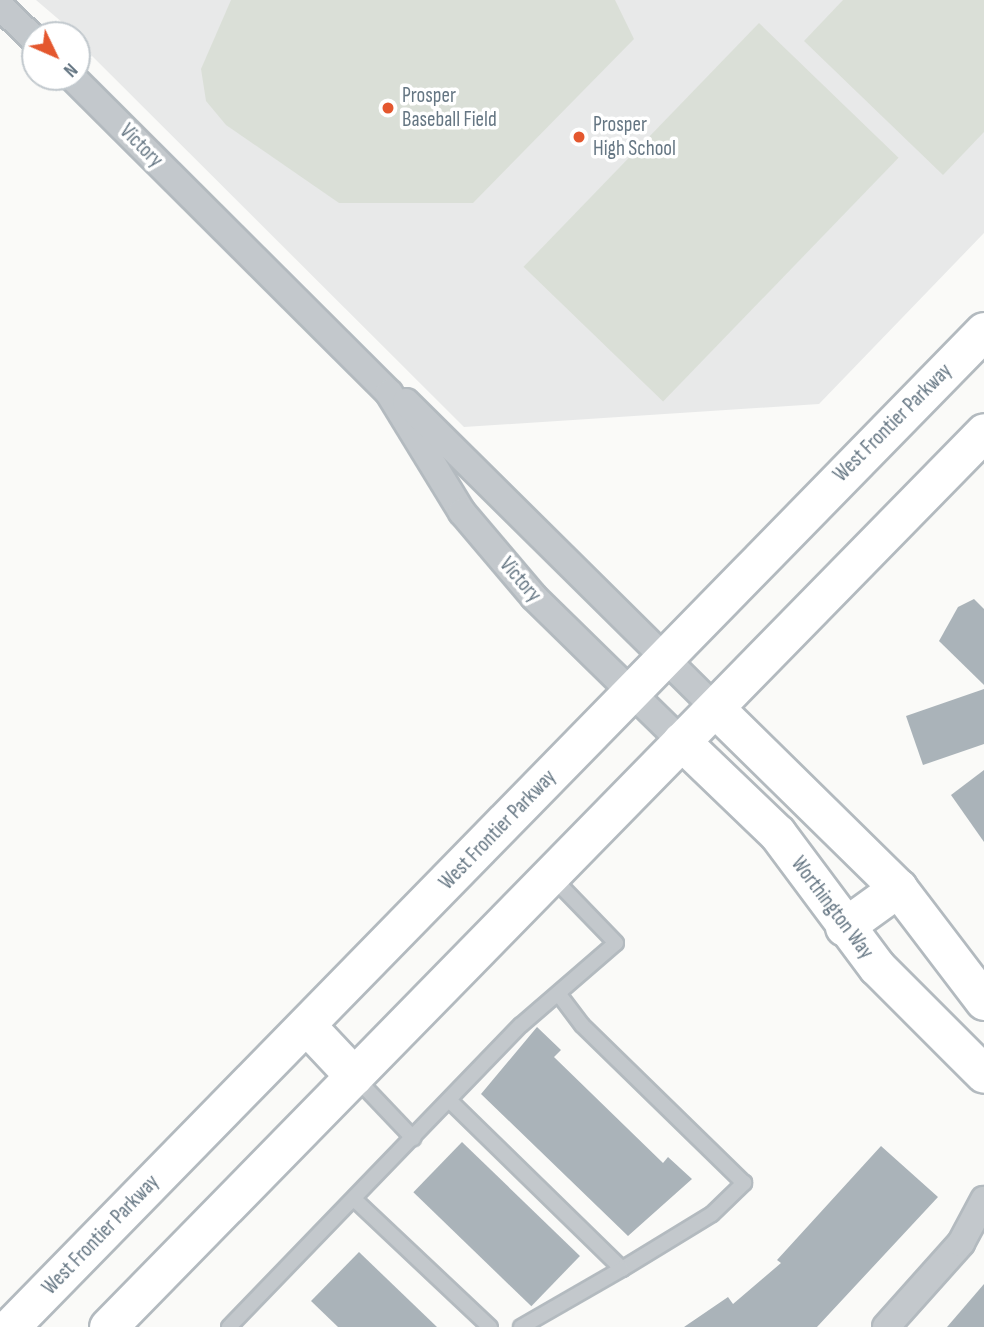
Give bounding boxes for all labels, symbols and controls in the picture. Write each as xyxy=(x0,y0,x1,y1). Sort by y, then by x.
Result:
north arrow xyxy=(21,21,91,91)
text: N xyxy=(58,58,82,81)
place label: Prosper Baseball Field xyxy=(402,83,497,133)
marker: Prosper Baseball Field xyxy=(380,100,396,116)
place label: Prosper High School xyxy=(593,112,676,162)
street label: Victory xyxy=(114,119,168,173)
marker: Prosper High School xyxy=(571,129,587,145)
street label: West Frontier Parkway xyxy=(829,359,957,487)
street label: Victory xyxy=(494,553,546,607)
street label: West Frontier Parkway xyxy=(434,765,562,895)
street label: Worthington Way xyxy=(785,852,879,964)
street label: West Frontier Parkway xyxy=(37,1170,165,1300)

